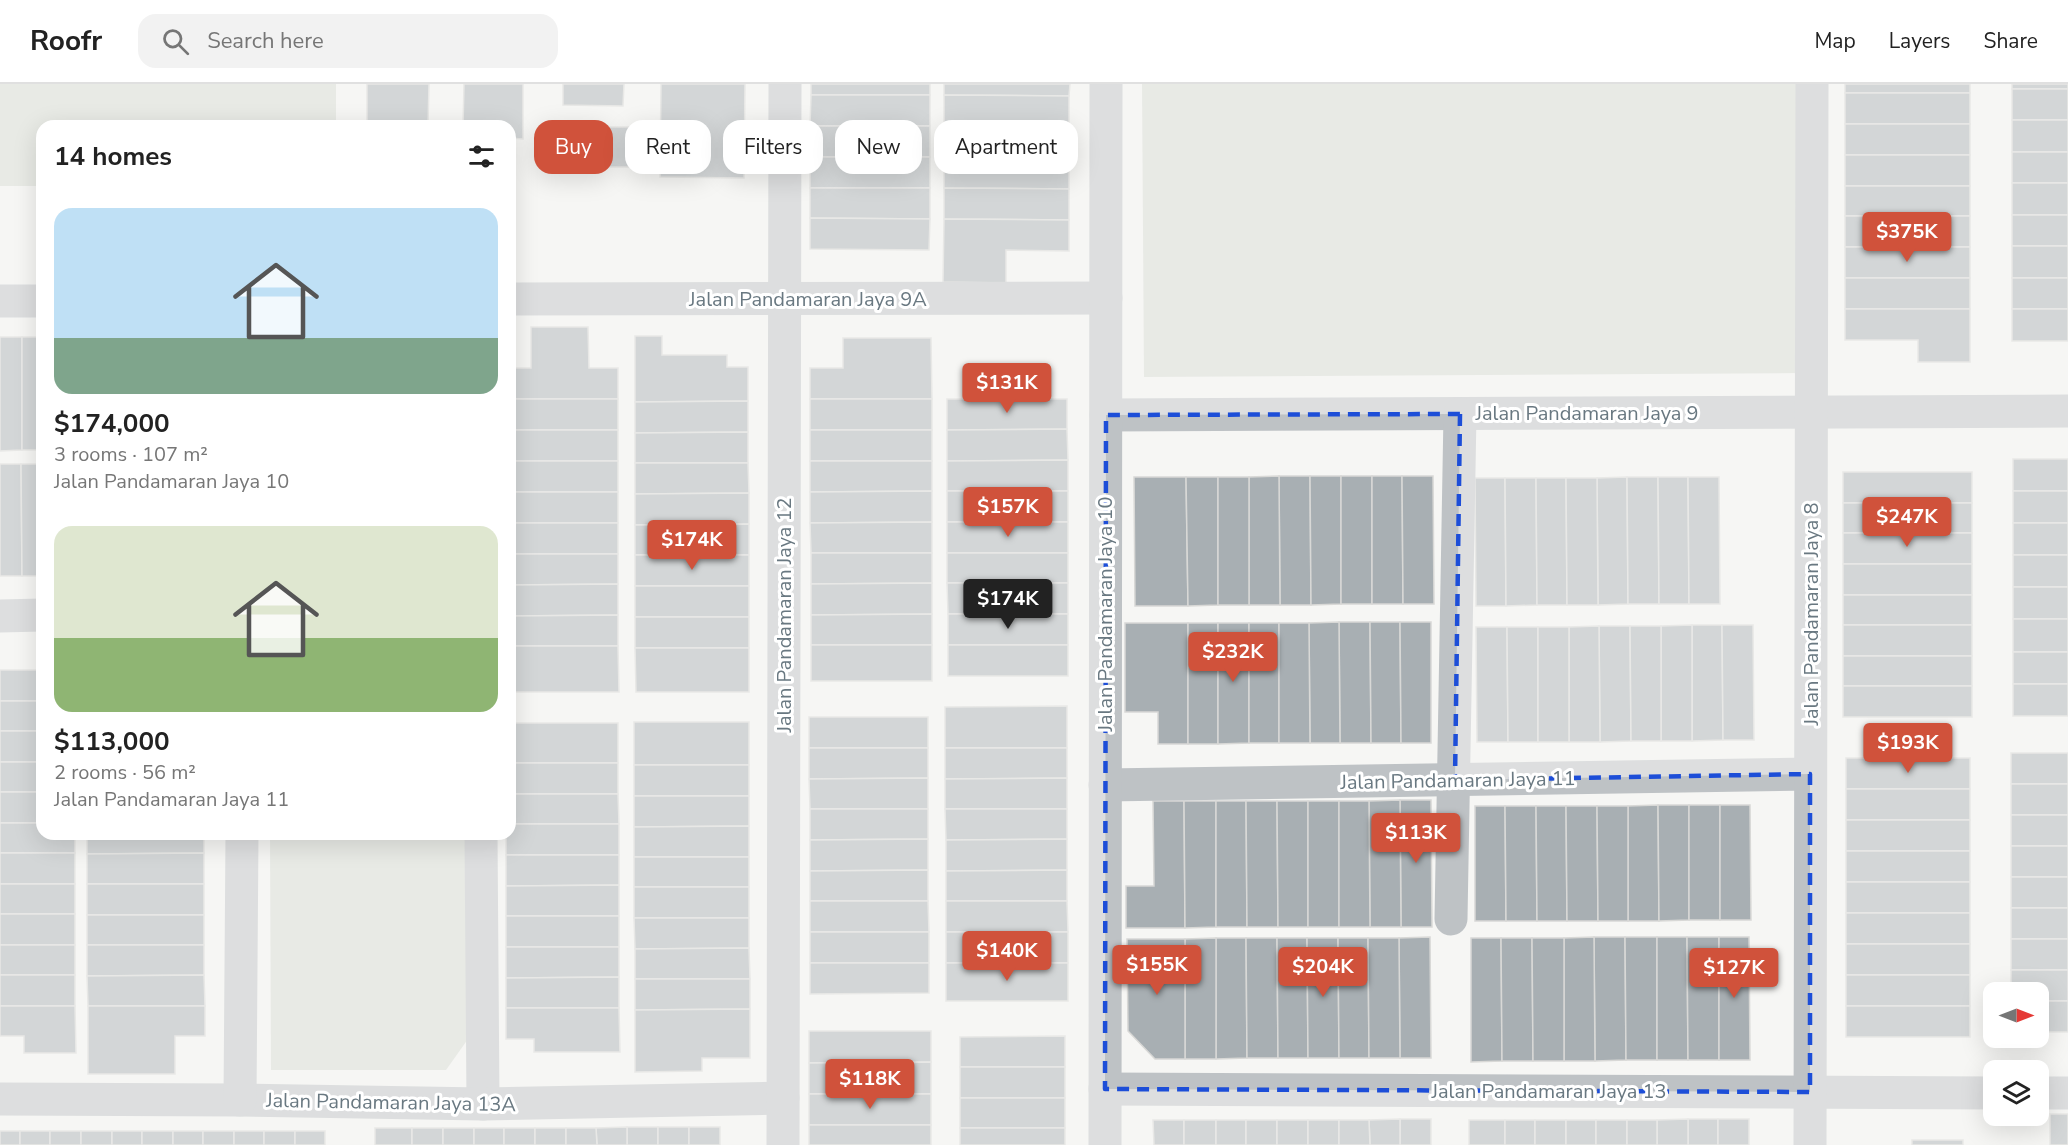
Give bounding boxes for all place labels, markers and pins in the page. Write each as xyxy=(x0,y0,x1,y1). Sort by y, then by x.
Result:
pin: $375K xyxy=(1865,212,1949,263)
pin: $131K xyxy=(965,363,1049,414)
pin: $157K xyxy=(966,487,1050,538)
pin: $247K xyxy=(1865,497,1949,548)
pin: $174K xyxy=(650,520,734,571)
pin: $174K xyxy=(966,579,1050,630)
pin: $232K xyxy=(1191,632,1275,683)
pin: $193K xyxy=(1866,723,1950,774)
pin: $113K xyxy=(1374,813,1458,864)
pin: $140K xyxy=(965,931,1049,982)
pin: $155K xyxy=(1115,945,1199,996)
pin: $204K xyxy=(1281,947,1365,998)
pin: $127K xyxy=(1692,948,1776,999)
pin: $118K xyxy=(828,1059,912,1110)

